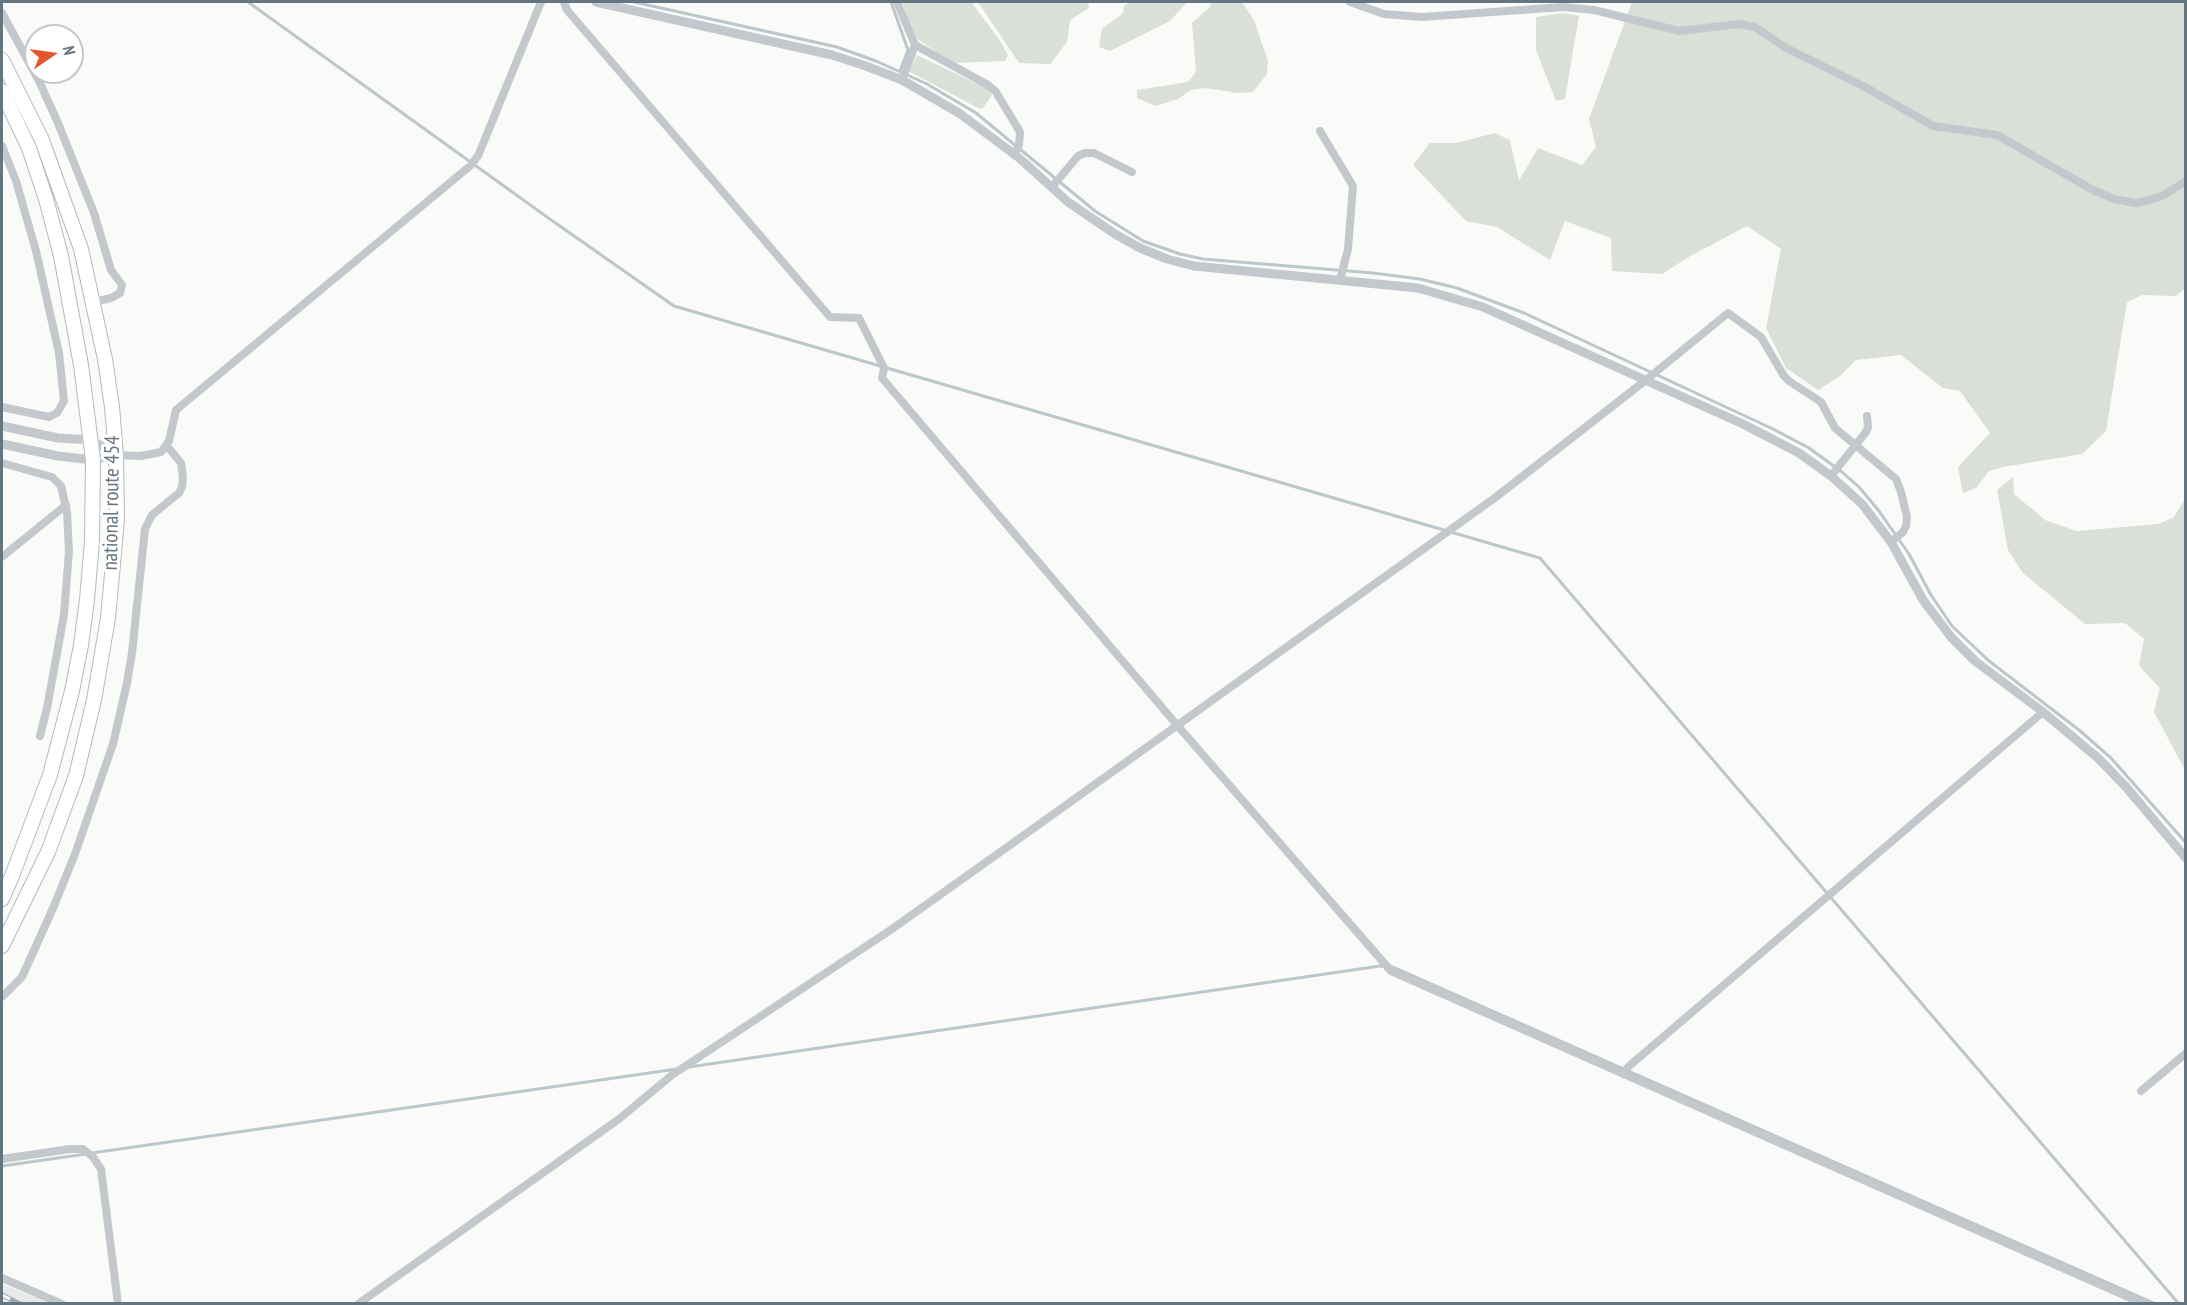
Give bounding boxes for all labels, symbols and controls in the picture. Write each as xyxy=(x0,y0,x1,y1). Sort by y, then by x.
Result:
north arrow xyxy=(24,24,84,84)
text: N xyxy=(59,44,80,57)
street label: national route 454 xyxy=(98,435,126,571)

